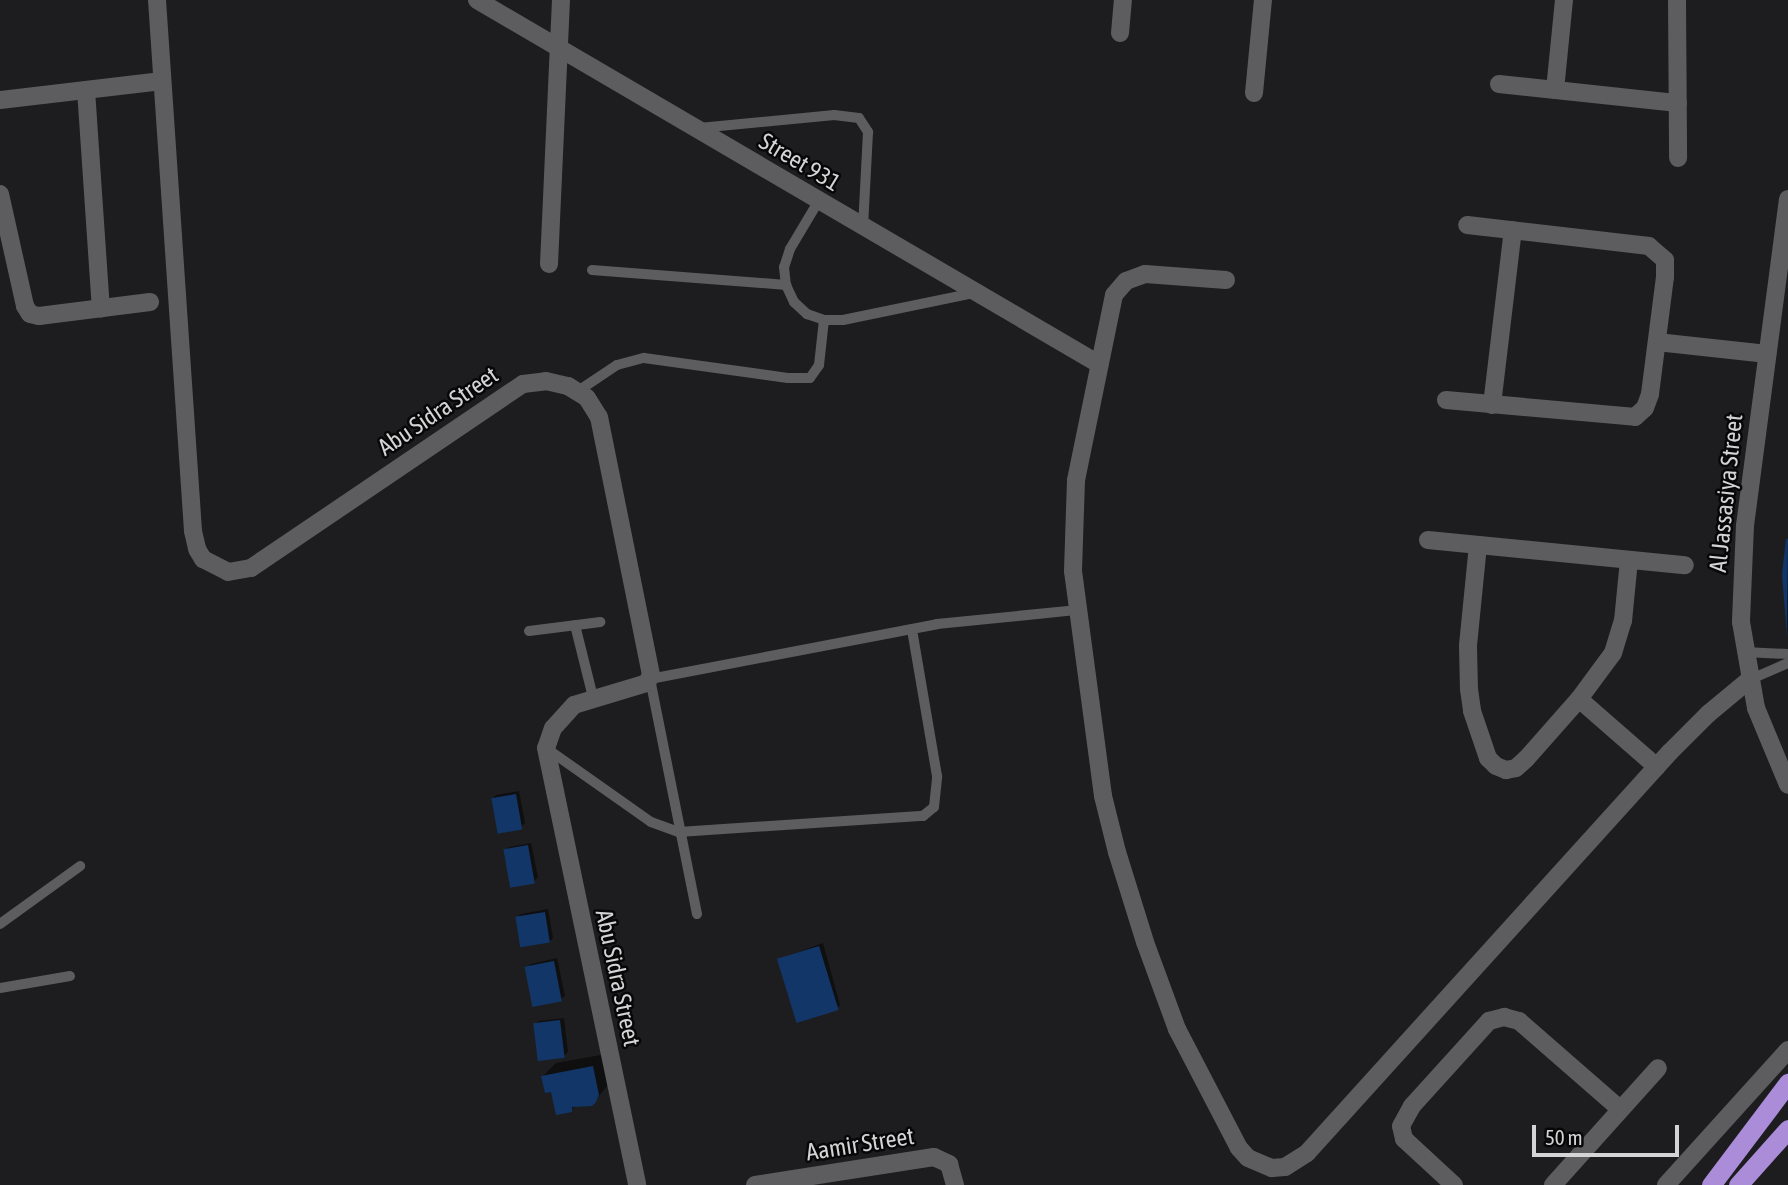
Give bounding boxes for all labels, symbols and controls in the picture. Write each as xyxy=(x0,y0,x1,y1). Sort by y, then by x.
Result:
street label: Street 931 xyxy=(754,127,846,197)
street label: Abu Sidra Street xyxy=(372,360,504,462)
street label: Al Jassasiya Street xyxy=(1703,412,1749,574)
street label: Abu Sidra Street xyxy=(589,907,647,1049)
scale bar xyxy=(1536,1112,1683,1156)
street label: Aamir Street xyxy=(804,1121,916,1167)
text: 50 m xyxy=(1545,1125,1583,1149)

